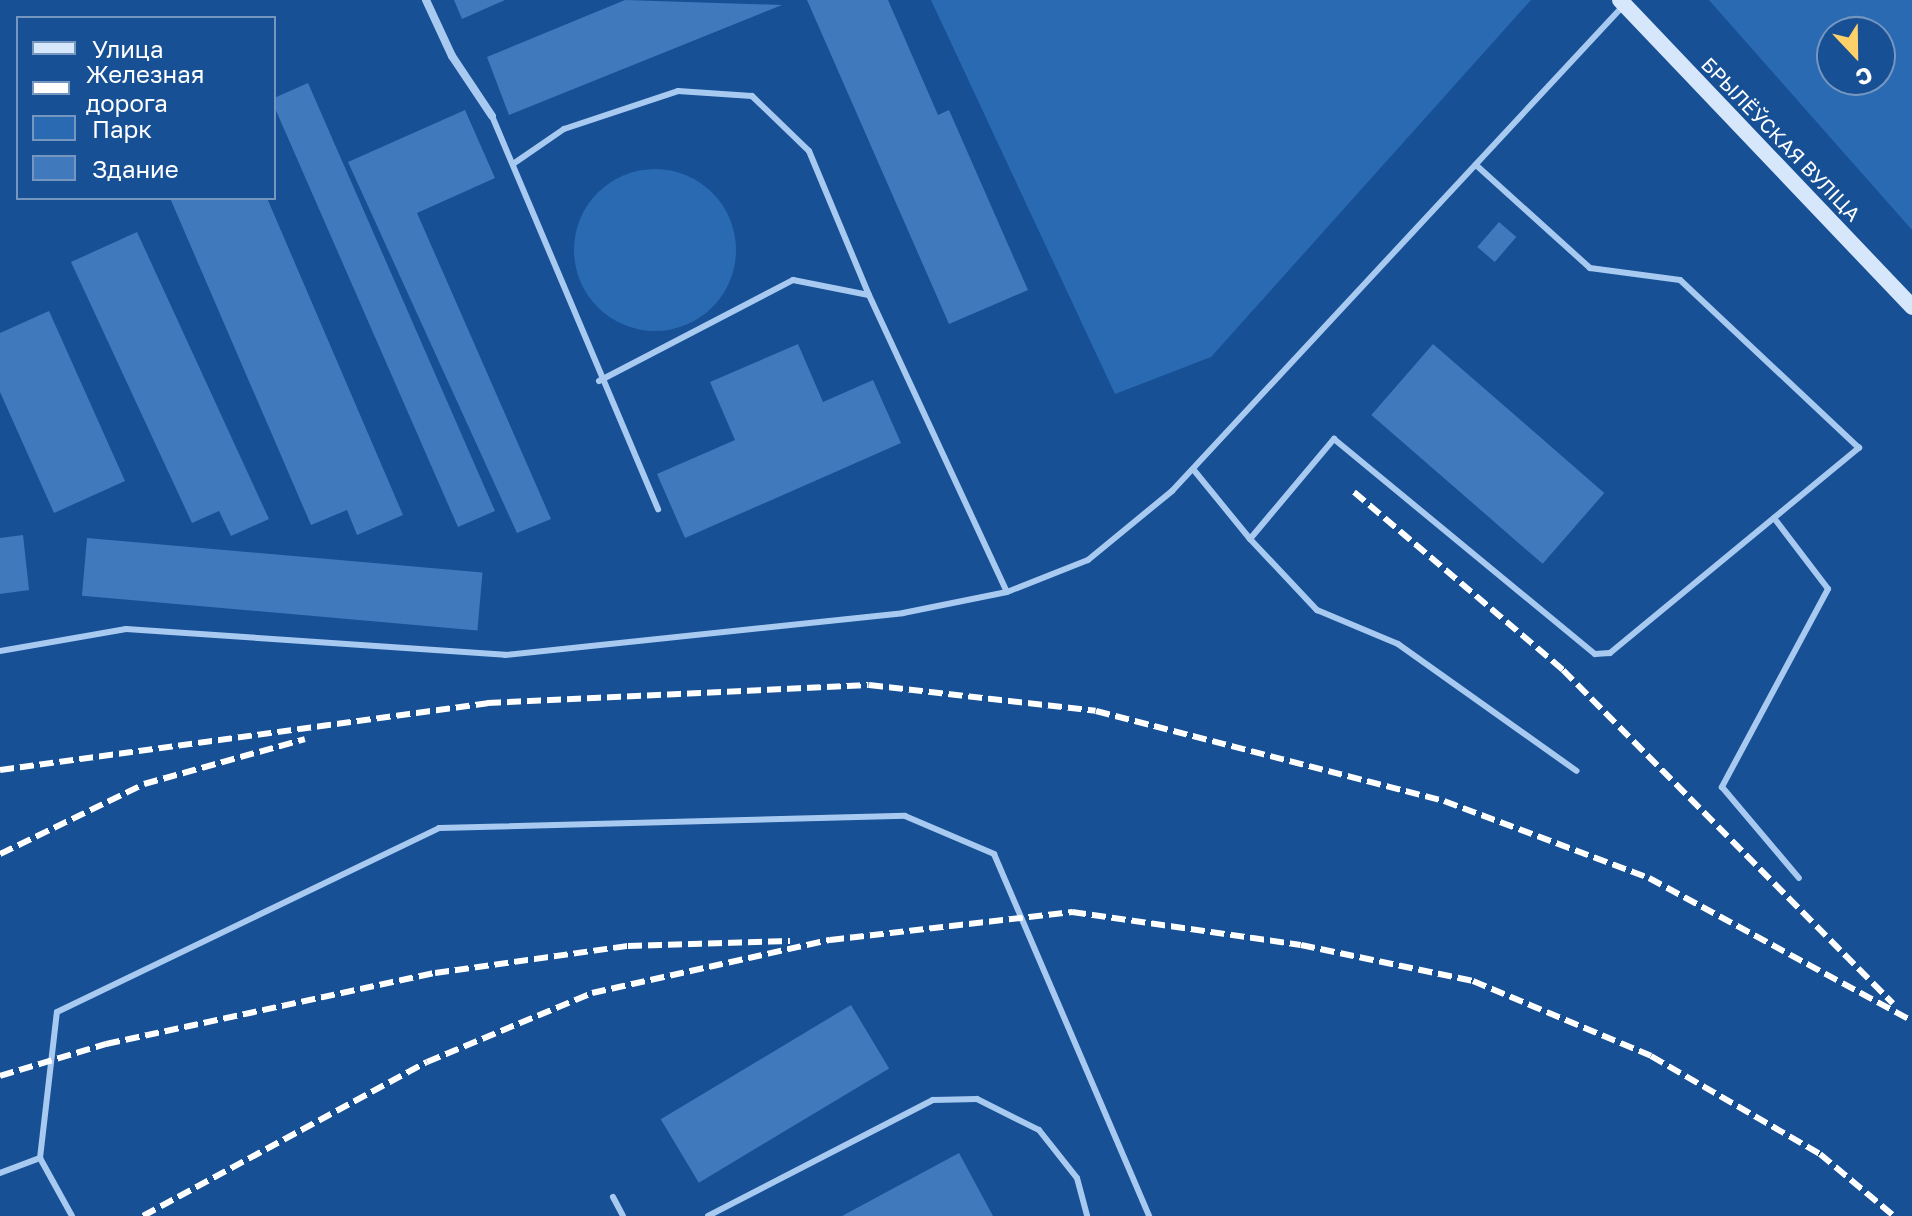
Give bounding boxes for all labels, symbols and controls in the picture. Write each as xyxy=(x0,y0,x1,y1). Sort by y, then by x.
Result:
legend xyxy=(16,16,276,200)
north arrow xyxy=(1816,16,1896,96)
text: Улица xyxy=(92,34,164,63)
street label: БРЫЛЁЎСКАЯ ВУЛІЦА xyxy=(1696,52,1866,226)
text: Железная дорога xyxy=(86,59,204,117)
text: Парк xyxy=(92,114,152,143)
text: Здание xyxy=(92,154,179,183)

